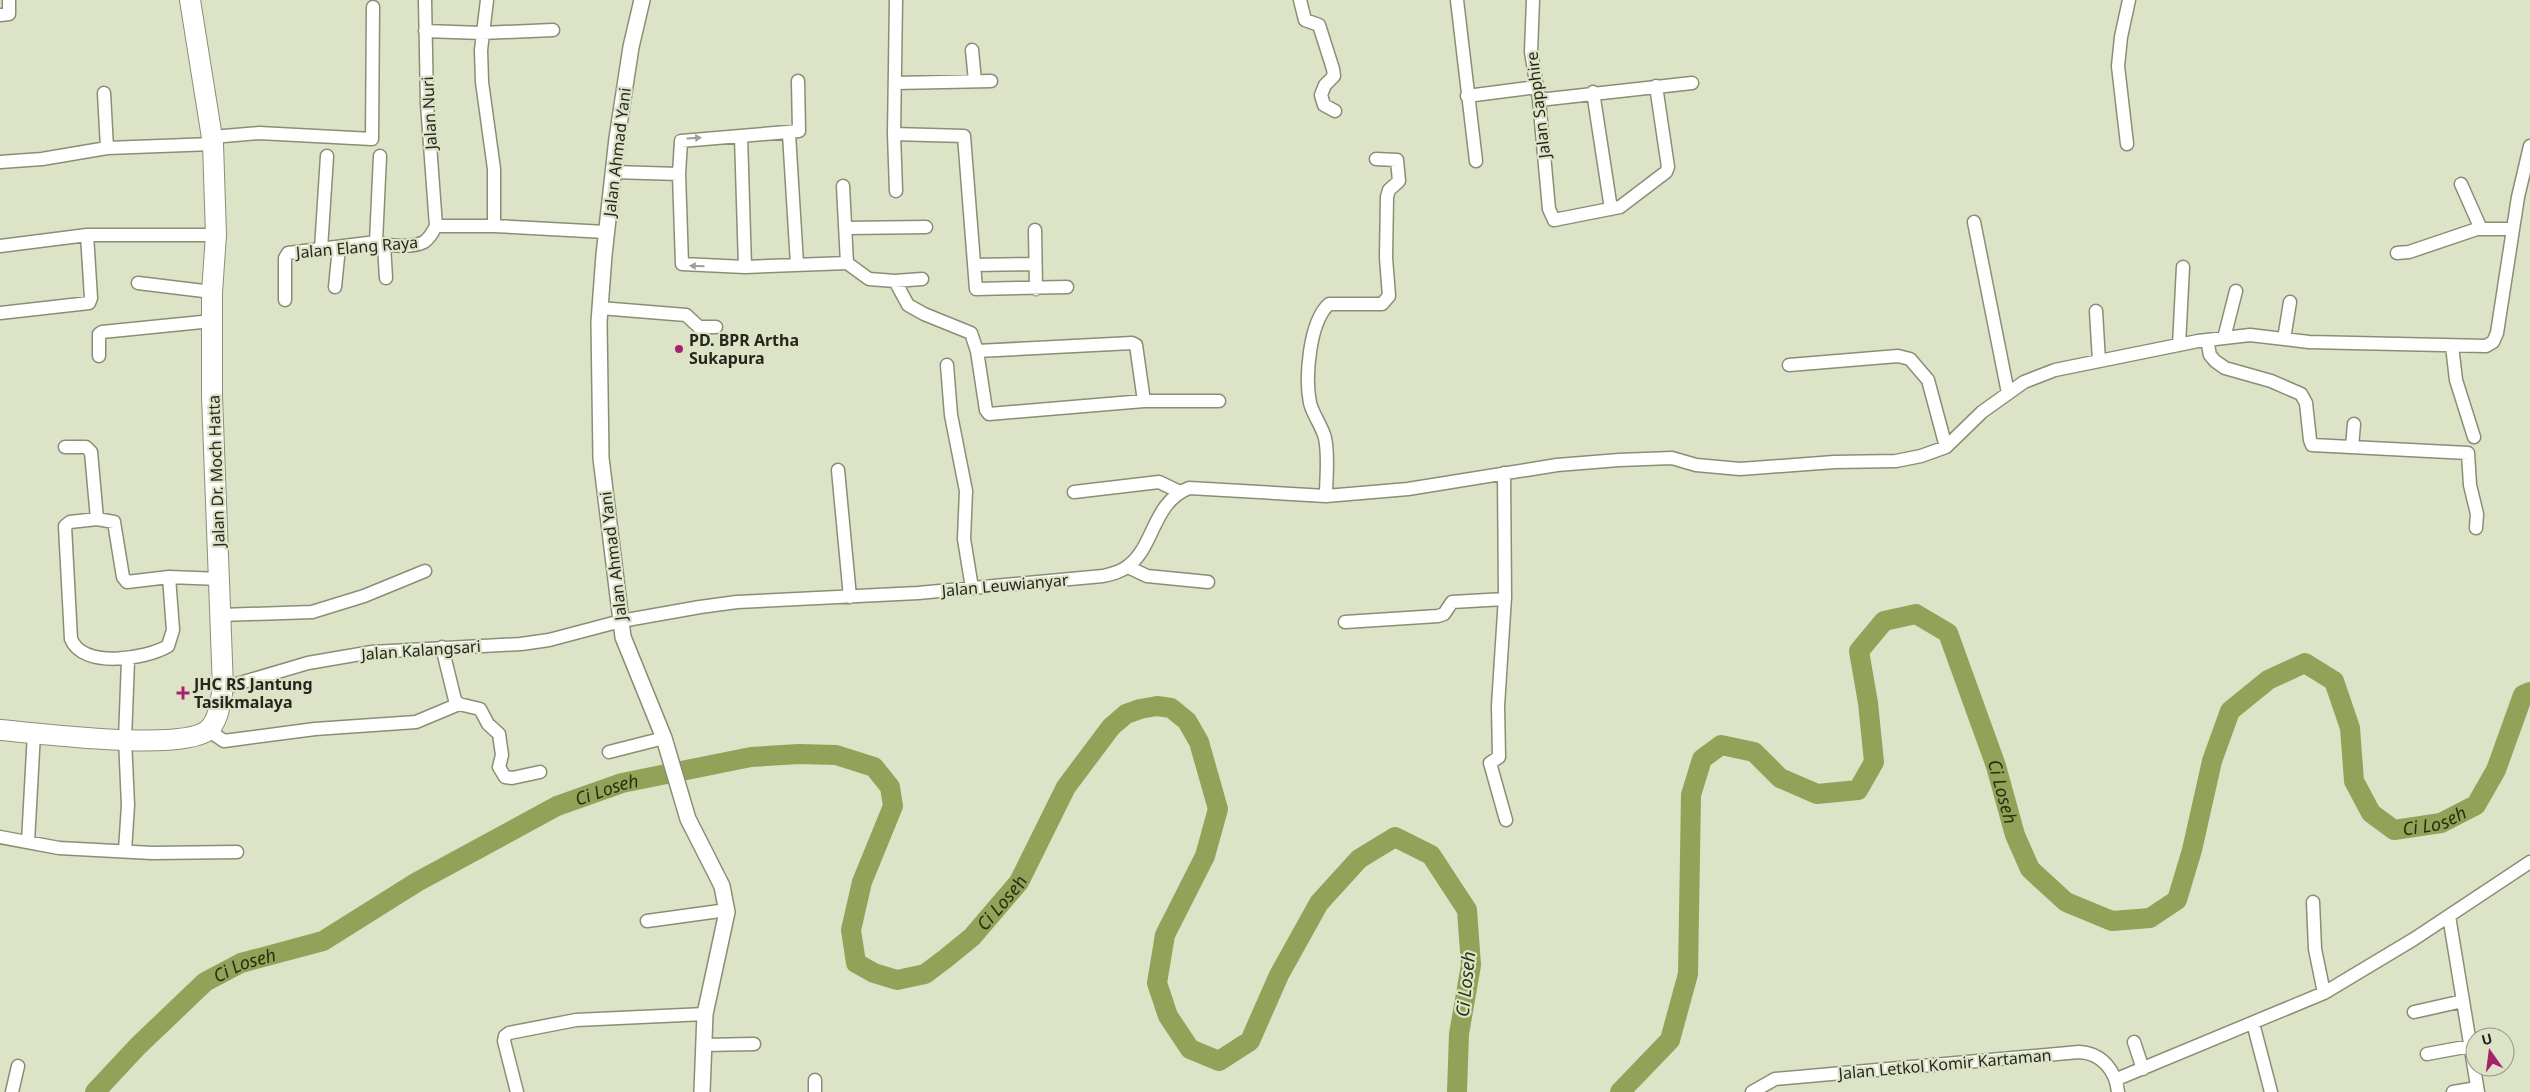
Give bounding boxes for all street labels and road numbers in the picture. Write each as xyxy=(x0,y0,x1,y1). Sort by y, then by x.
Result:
street label: Jalan Sapphire xyxy=(1521,50,1556,162)
street label: Jalan Nuri xyxy=(416,76,442,152)
street label: Jalan Ahmad Yani xyxy=(598,86,636,220)
street label: Jalan Elang Raya xyxy=(293,231,419,263)
street label: Jalan Dr. Moch Hatta xyxy=(202,395,230,549)
street label: Jalan Ahmad Yani xyxy=(594,490,632,624)
street label: Jalan Leuwianyar xyxy=(939,568,1070,602)
street label: Jalan Kalangsari xyxy=(359,635,481,665)
street label: Jalan Letkol Komir Kartaman xyxy=(1836,1044,2052,1084)

